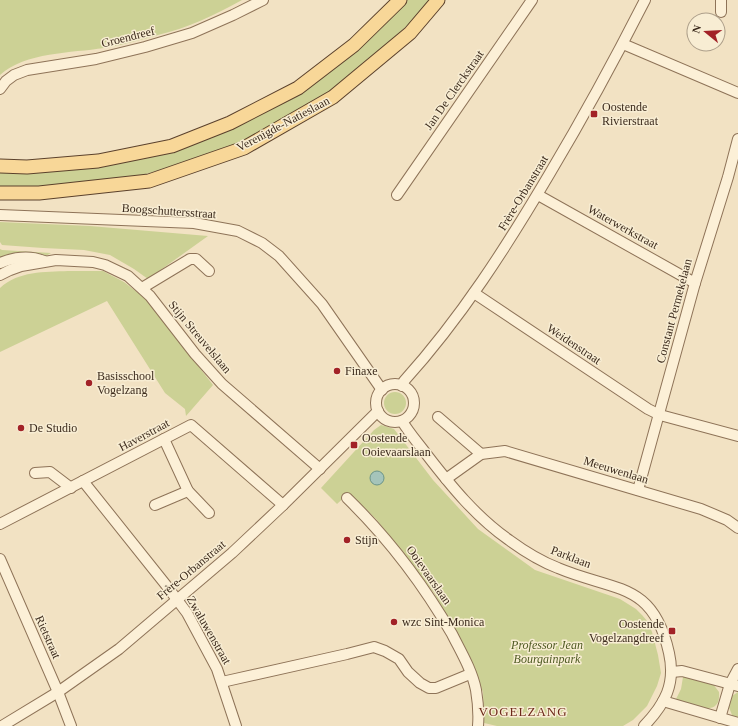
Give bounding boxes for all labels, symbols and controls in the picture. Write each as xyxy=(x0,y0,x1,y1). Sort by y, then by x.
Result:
north arrow xyxy=(686,12,726,52)
text: N xyxy=(690,23,703,35)
street label: Groendreef xyxy=(100,24,156,50)
street label: Jan De Clerckstraat xyxy=(421,47,487,133)
street label: Verenigde-Natieslaan xyxy=(234,94,332,154)
place label: Oostende Rivierstraat xyxy=(602,100,659,128)
marker: Oostende Rivierstraat xyxy=(589,109,599,119)
street label: Frère-Orbanstraat xyxy=(495,152,551,233)
street label: Boogschuttersstraat xyxy=(121,201,217,221)
street label: Waterwerkstraat xyxy=(585,202,661,252)
street label: Constant Permekelaan xyxy=(653,257,695,365)
street label: Stijn Streuvelslaan xyxy=(166,298,234,376)
street label: Weidenstraat xyxy=(544,321,604,368)
place label: Finaxe xyxy=(345,364,378,378)
marker: Finaxe xyxy=(332,366,342,376)
place label: Basisschool Vogelzang xyxy=(97,369,155,397)
marker: Basisschool Vogelzang xyxy=(84,378,94,388)
street label: Haverstraat xyxy=(116,416,172,454)
place label: De Studio xyxy=(29,421,77,435)
marker: De Studio xyxy=(16,423,26,433)
place label: Oostende Ooievaarslaan xyxy=(362,431,431,459)
marker: Oostende Ooievaarslaan xyxy=(349,440,359,450)
street label: Meeuwenlaan xyxy=(582,453,650,487)
place label: Stijn xyxy=(355,533,378,547)
marker: Stijn xyxy=(342,535,352,545)
street label: Frère-Orbanstraat xyxy=(154,537,229,603)
street label: Ooievaarslaan xyxy=(404,543,454,607)
street label: Parklaan xyxy=(549,543,593,571)
street label: Zwaluwenstraat xyxy=(184,593,235,667)
street label: Rietstraat xyxy=(32,613,64,661)
place label: wzc Sint-Monica xyxy=(402,615,485,629)
marker: wzc Sint-Monica xyxy=(389,617,399,627)
place label: Oostende Vogelzangdreef xyxy=(589,617,664,645)
marker: Oostende Vogelzangdreef xyxy=(667,626,677,636)
park label: Professor Jean Bourgainpark xyxy=(510,638,583,666)
district label: VOGELZANG xyxy=(478,704,568,719)

